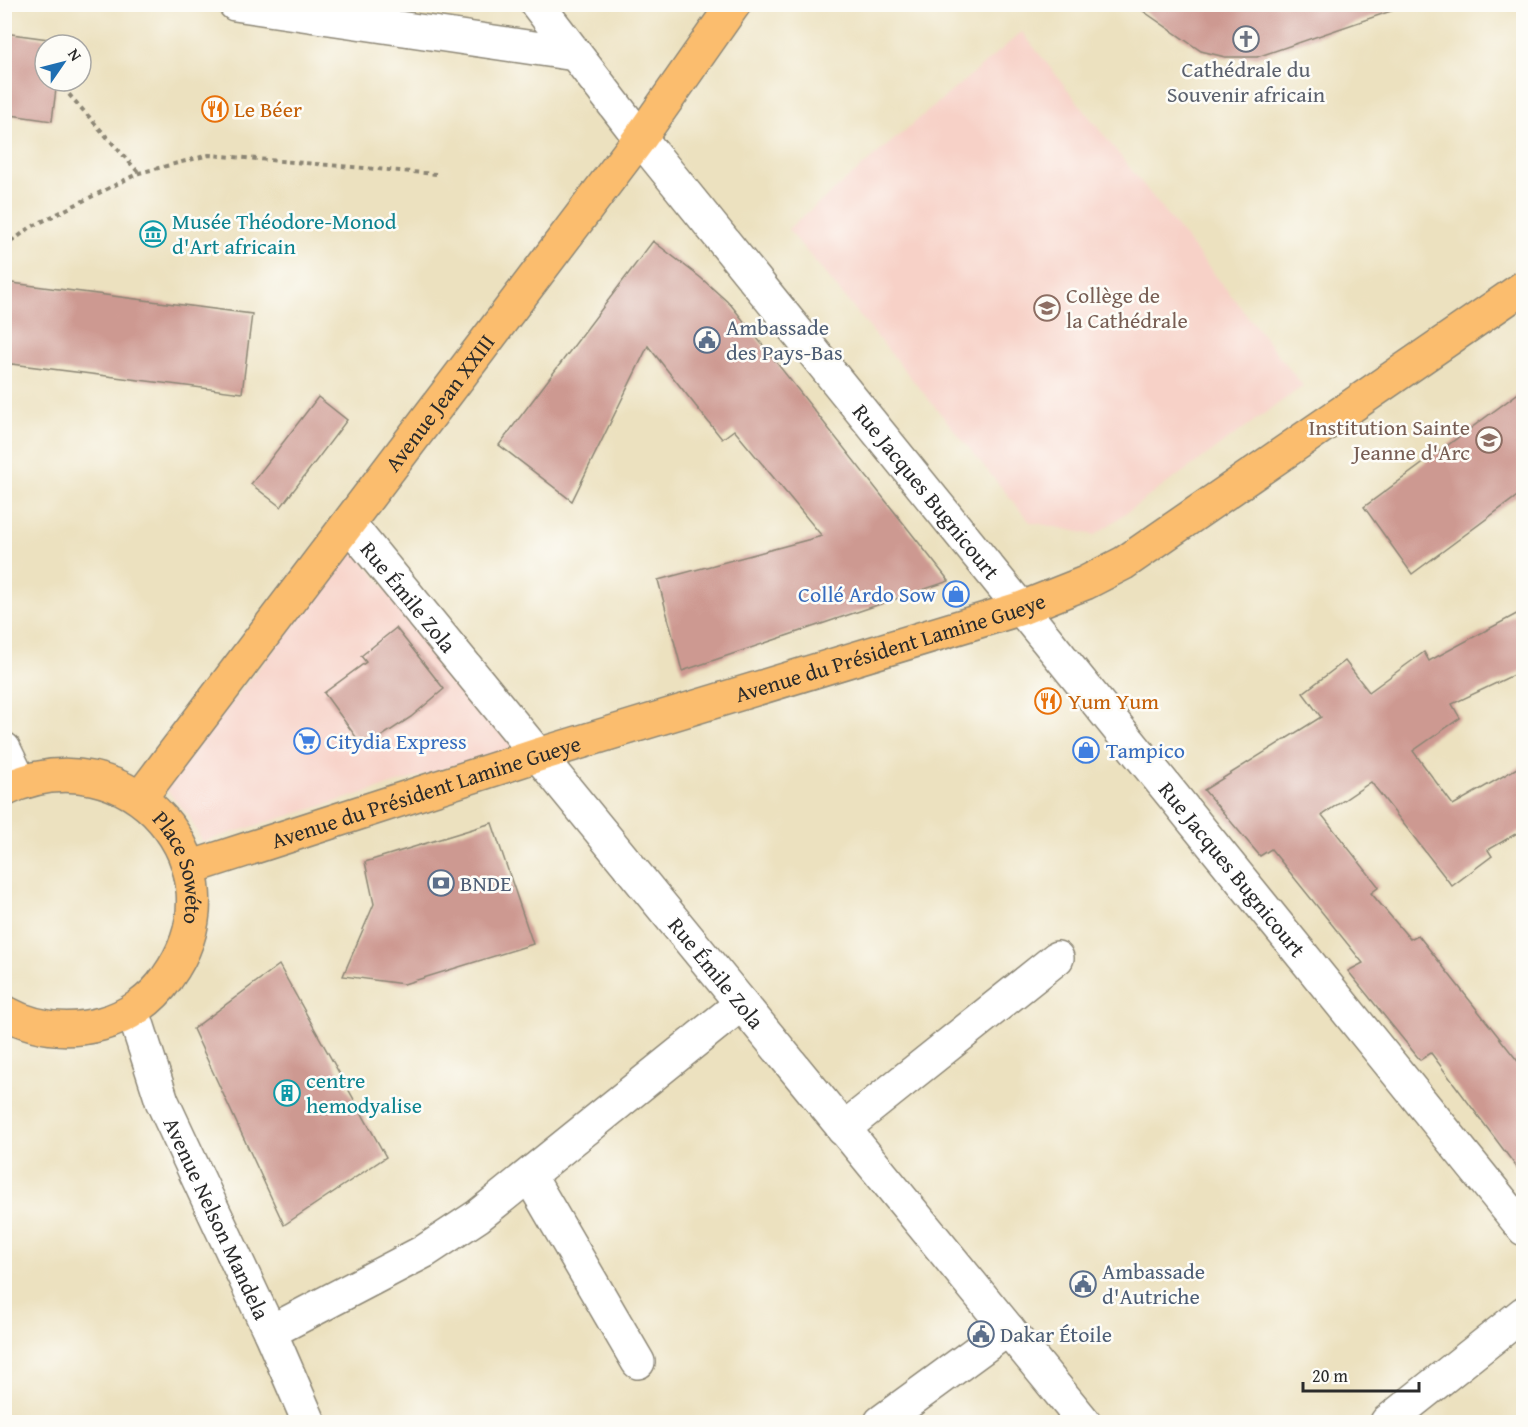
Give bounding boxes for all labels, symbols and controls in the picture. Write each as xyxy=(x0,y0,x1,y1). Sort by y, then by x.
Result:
church icon: Cathédrale du Souvenir africain xyxy=(1231,24,1261,54)
north arrow xyxy=(33,33,93,93)
text: N xyxy=(62,43,88,66)
place label: Cathédrale du Souvenir africain xyxy=(1167,53,1326,110)
place label: Le Béer xyxy=(234,93,302,125)
restaurant icon: Le Béer xyxy=(200,94,230,124)
place label: Musée Théodore-Monod d'Art africain xyxy=(172,205,397,262)
museum icon: Musée Théodore-Monod d'Art africain xyxy=(138,219,168,249)
place label: Collège de la Cathédrale xyxy=(1066,279,1188,336)
school or university icon: Collège de la Cathédrale xyxy=(1032,293,1062,323)
place label: Ambassade des Pays-Bas xyxy=(726,311,843,368)
public building icon: Ambassade des Pays-Bas xyxy=(692,325,722,355)
street label: Avenue Jean XXIII xyxy=(377,327,502,478)
street label: Rue Jacques Bugnicourt xyxy=(845,397,1008,586)
place label: Institution Sainte Jeanne d'Arc xyxy=(1308,411,1470,468)
school or university icon: Institution Sainte Jeanne d'Arc xyxy=(1474,425,1504,455)
street label: Rue Émile Zola xyxy=(353,534,464,660)
place label: Collé Ardo Sow xyxy=(798,578,936,610)
shop icon: Collé Ardo Sow xyxy=(941,579,971,609)
street label: Avenue du Président Lamine Gueye xyxy=(731,584,1050,710)
place label: Yum Yum xyxy=(1068,685,1159,717)
restaurant icon: Yum Yum xyxy=(1033,686,1063,716)
place label: Citydia Express xyxy=(326,725,467,757)
supermarket icon: Citydia Express xyxy=(292,726,322,756)
street label: Avenue du Président Lamine Gueye xyxy=(267,727,585,856)
place label: Tampico xyxy=(1106,734,1185,766)
shop icon: Tampico xyxy=(1071,735,1101,765)
street label: Rue Jacques Bugnicourt xyxy=(1151,774,1314,964)
street label: Place Sowéto xyxy=(146,803,210,927)
place label: BNDE xyxy=(460,867,511,899)
bank icon: BNDE xyxy=(426,868,456,898)
street label: Rue Émile Zola xyxy=(661,910,772,1036)
place label: centre hemodyalise xyxy=(306,1064,422,1121)
building icon: centre hemodyalise xyxy=(272,1078,302,1108)
street label: Avenue Nelson Mandela xyxy=(156,1112,278,1325)
place label: Ambassade d'Autriche xyxy=(1102,1255,1205,1312)
public building icon: Ambassade d'Autriche xyxy=(1068,1269,1098,1299)
place label: Dakar Étoile xyxy=(1000,1318,1112,1350)
public building icon: Dakar Étoile xyxy=(966,1319,996,1349)
scale bar xyxy=(1303,1355,1418,1393)
text: 20 m xyxy=(1312,1362,1348,1389)

